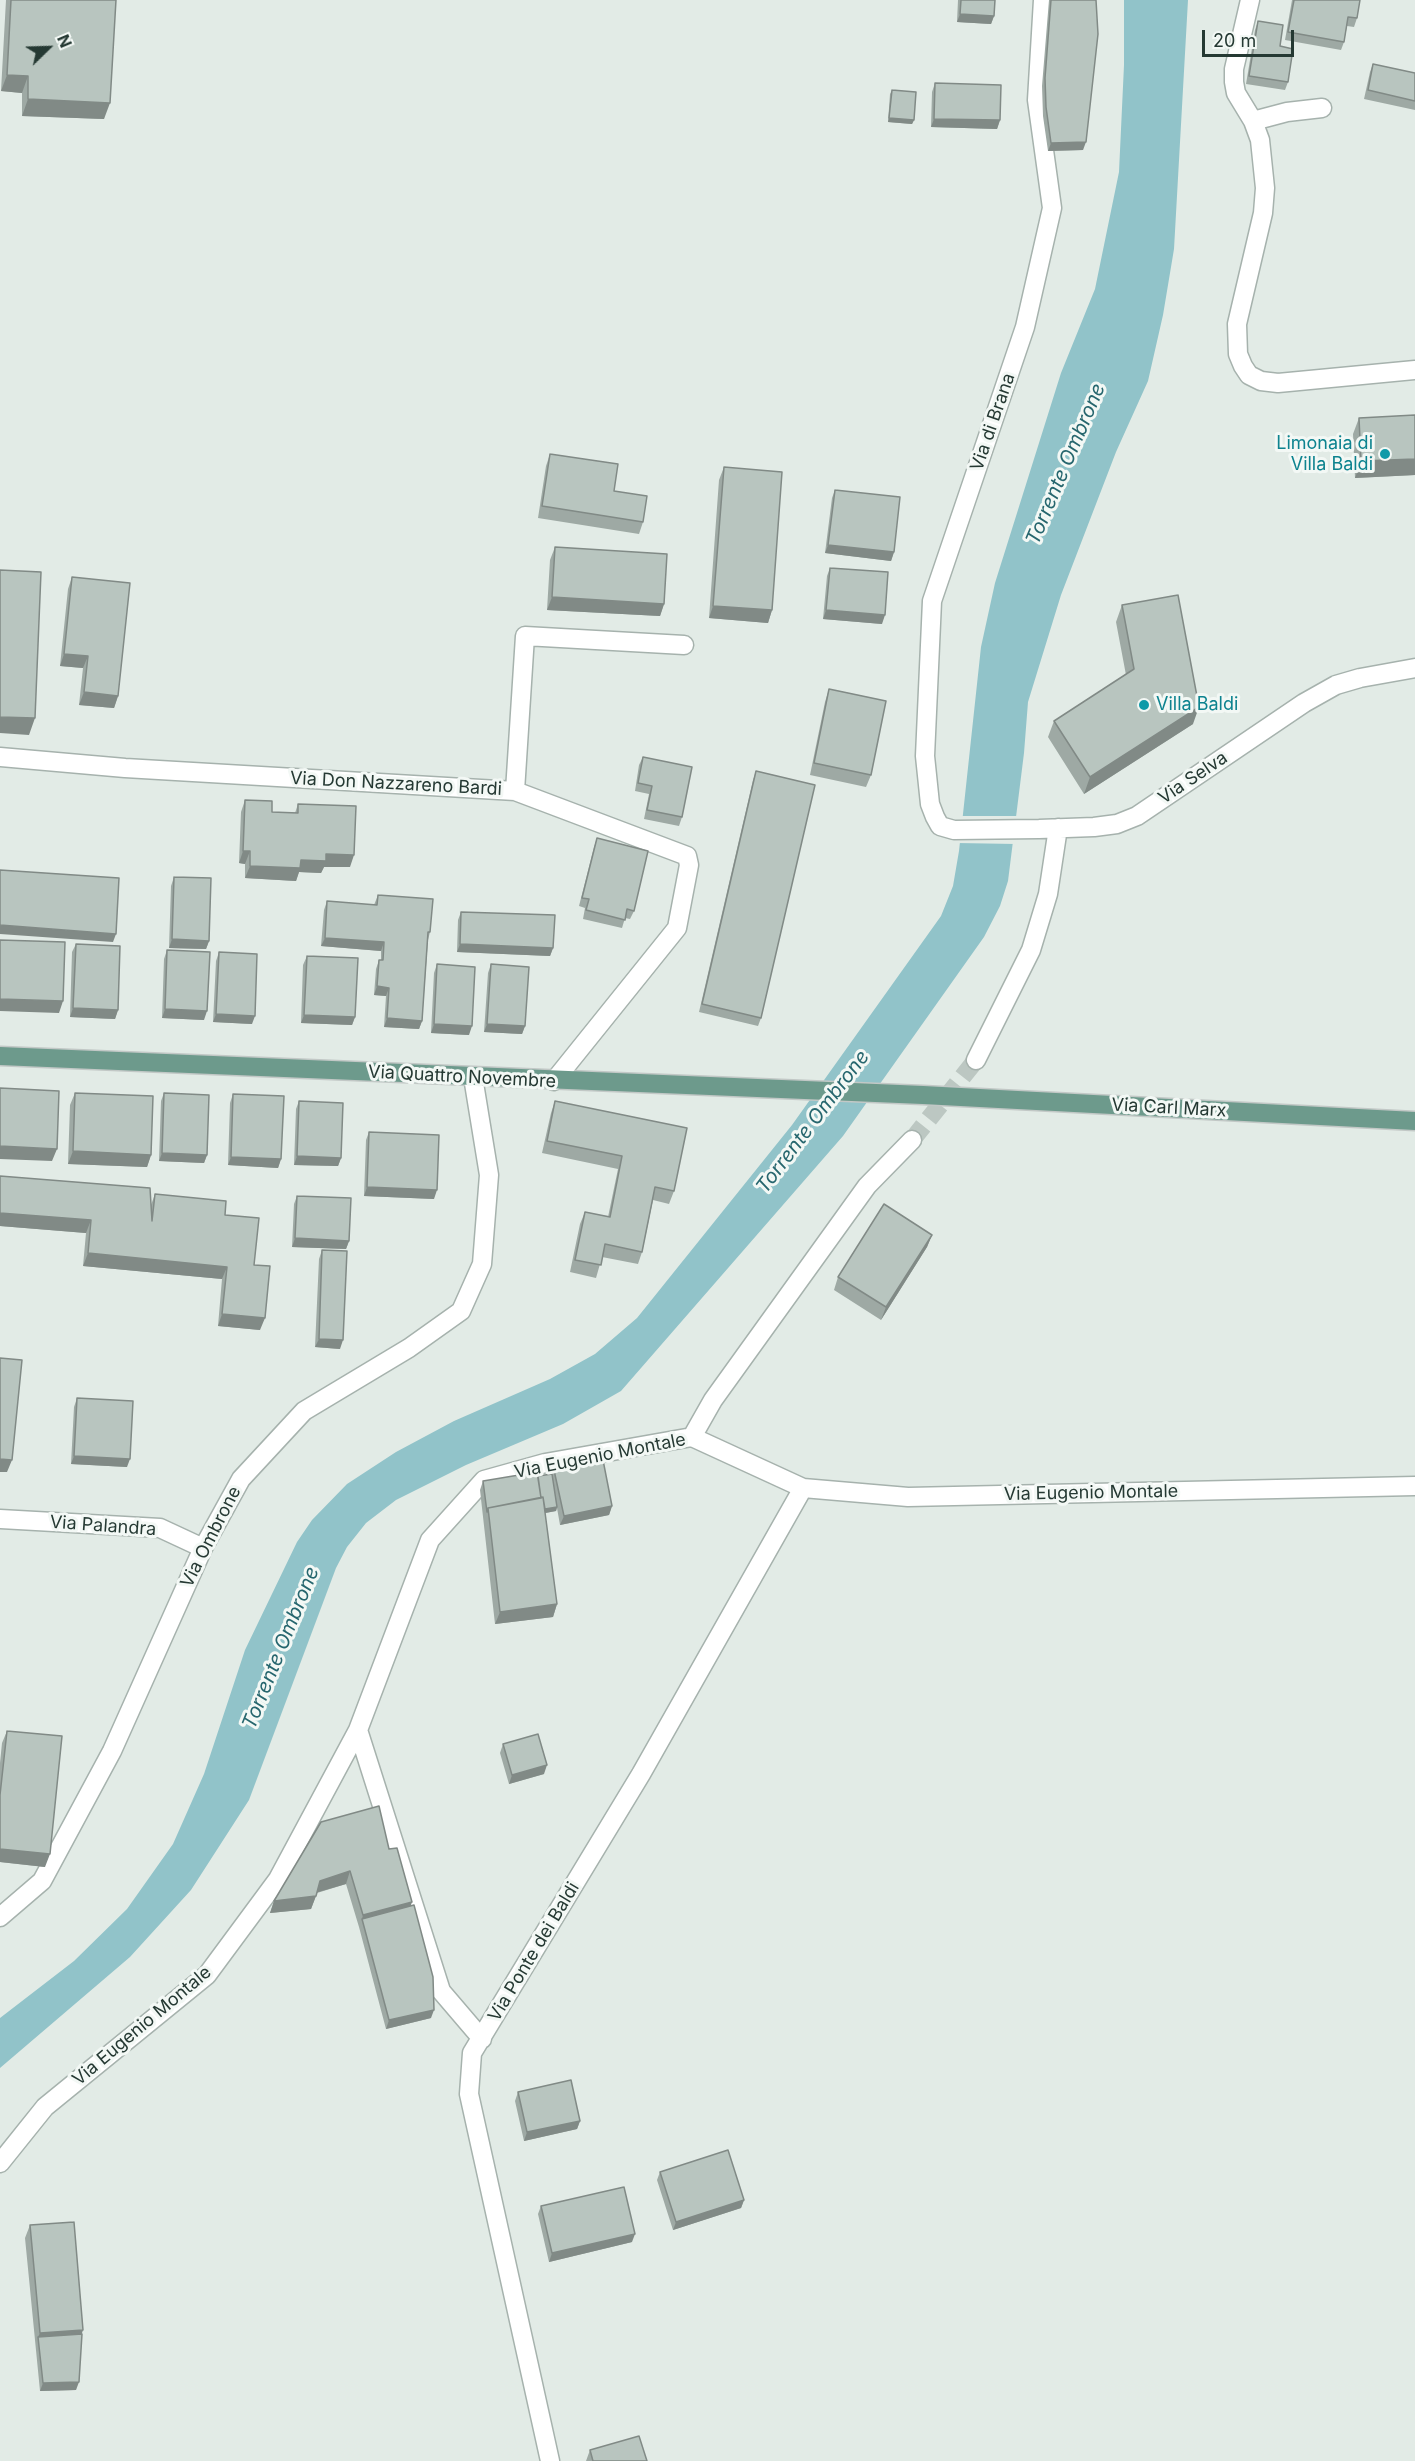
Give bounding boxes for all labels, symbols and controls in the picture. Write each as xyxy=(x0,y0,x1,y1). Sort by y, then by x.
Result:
north arrow xyxy=(18,18,78,78)
scale bar xyxy=(1205,18,1296,56)
text: 20 m xyxy=(1213,30,1256,51)
text: N xyxy=(53,31,76,50)
street label: Via di Brana xyxy=(966,370,1020,474)
water label: Torrente Ombrone xyxy=(1021,380,1111,548)
place label: Limonaia di Villa Baldi xyxy=(1276,433,1373,476)
marker: Limonaia di Villa Baldi xyxy=(1378,447,1392,461)
place label: Villa Baldi xyxy=(1156,694,1238,716)
marker: Villa Baldi xyxy=(1137,698,1151,712)
street label: Via Selva xyxy=(1154,747,1232,809)
street label: Via Don Nazzareno Bardi xyxy=(289,768,503,800)
water label: Torrente Ombrone xyxy=(751,1046,875,1198)
street label: Via Quattro Novembre xyxy=(367,1061,557,1093)
street label: Via Carl Marx xyxy=(1111,1094,1227,1122)
street label: Via Eugenio Montale xyxy=(512,1429,688,1483)
street label: Via Eugenio Montale xyxy=(1004,1481,1178,1505)
street label: Via Ombrone xyxy=(176,1483,246,1591)
street label: Via Palandra xyxy=(49,1512,157,1540)
water label: Torrente Ombrone xyxy=(237,1563,325,1733)
street label: Via Ponte dei Baldi xyxy=(484,1878,584,2026)
street label: Via Eugenio Montale xyxy=(68,1962,216,2090)

